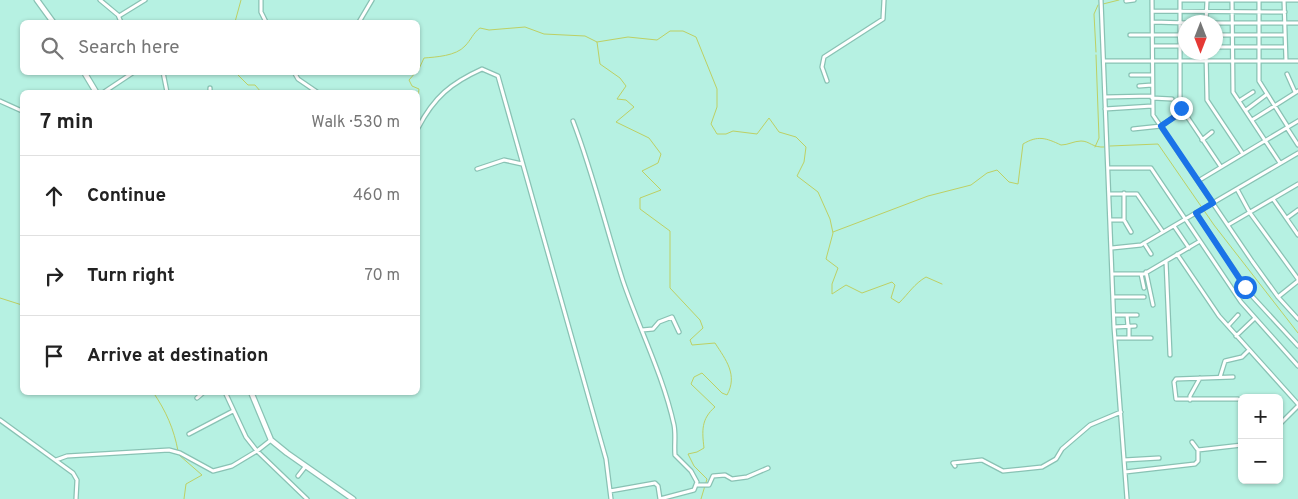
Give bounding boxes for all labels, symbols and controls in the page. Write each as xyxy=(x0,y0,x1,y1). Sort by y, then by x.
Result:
north arrow xyxy=(1178,15,1223,60)
search box xyxy=(20,20,420,75)
icon: search xyxy=(38,34,66,62)
text: Search here xyxy=(78,36,180,60)
route end xyxy=(1170,97,1193,120)
text: 7 min xyxy=(40,109,93,136)
text: Walk · 530 m xyxy=(311,113,400,133)
icon: ahead xyxy=(40,182,68,210)
text: Continue xyxy=(87,184,166,208)
text: 460 m xyxy=(353,186,400,206)
icon: right xyxy=(40,262,68,290)
text: Turn right xyxy=(87,264,175,288)
text: 70 m xyxy=(365,266,400,286)
route start xyxy=(1234,276,1257,299)
icon: arrive xyxy=(40,342,68,370)
text: Arrive at destination xyxy=(87,344,268,368)
map controls xyxy=(1238,394,1283,484)
button: + xyxy=(1238,394,1283,439)
button: − xyxy=(1238,439,1283,484)

